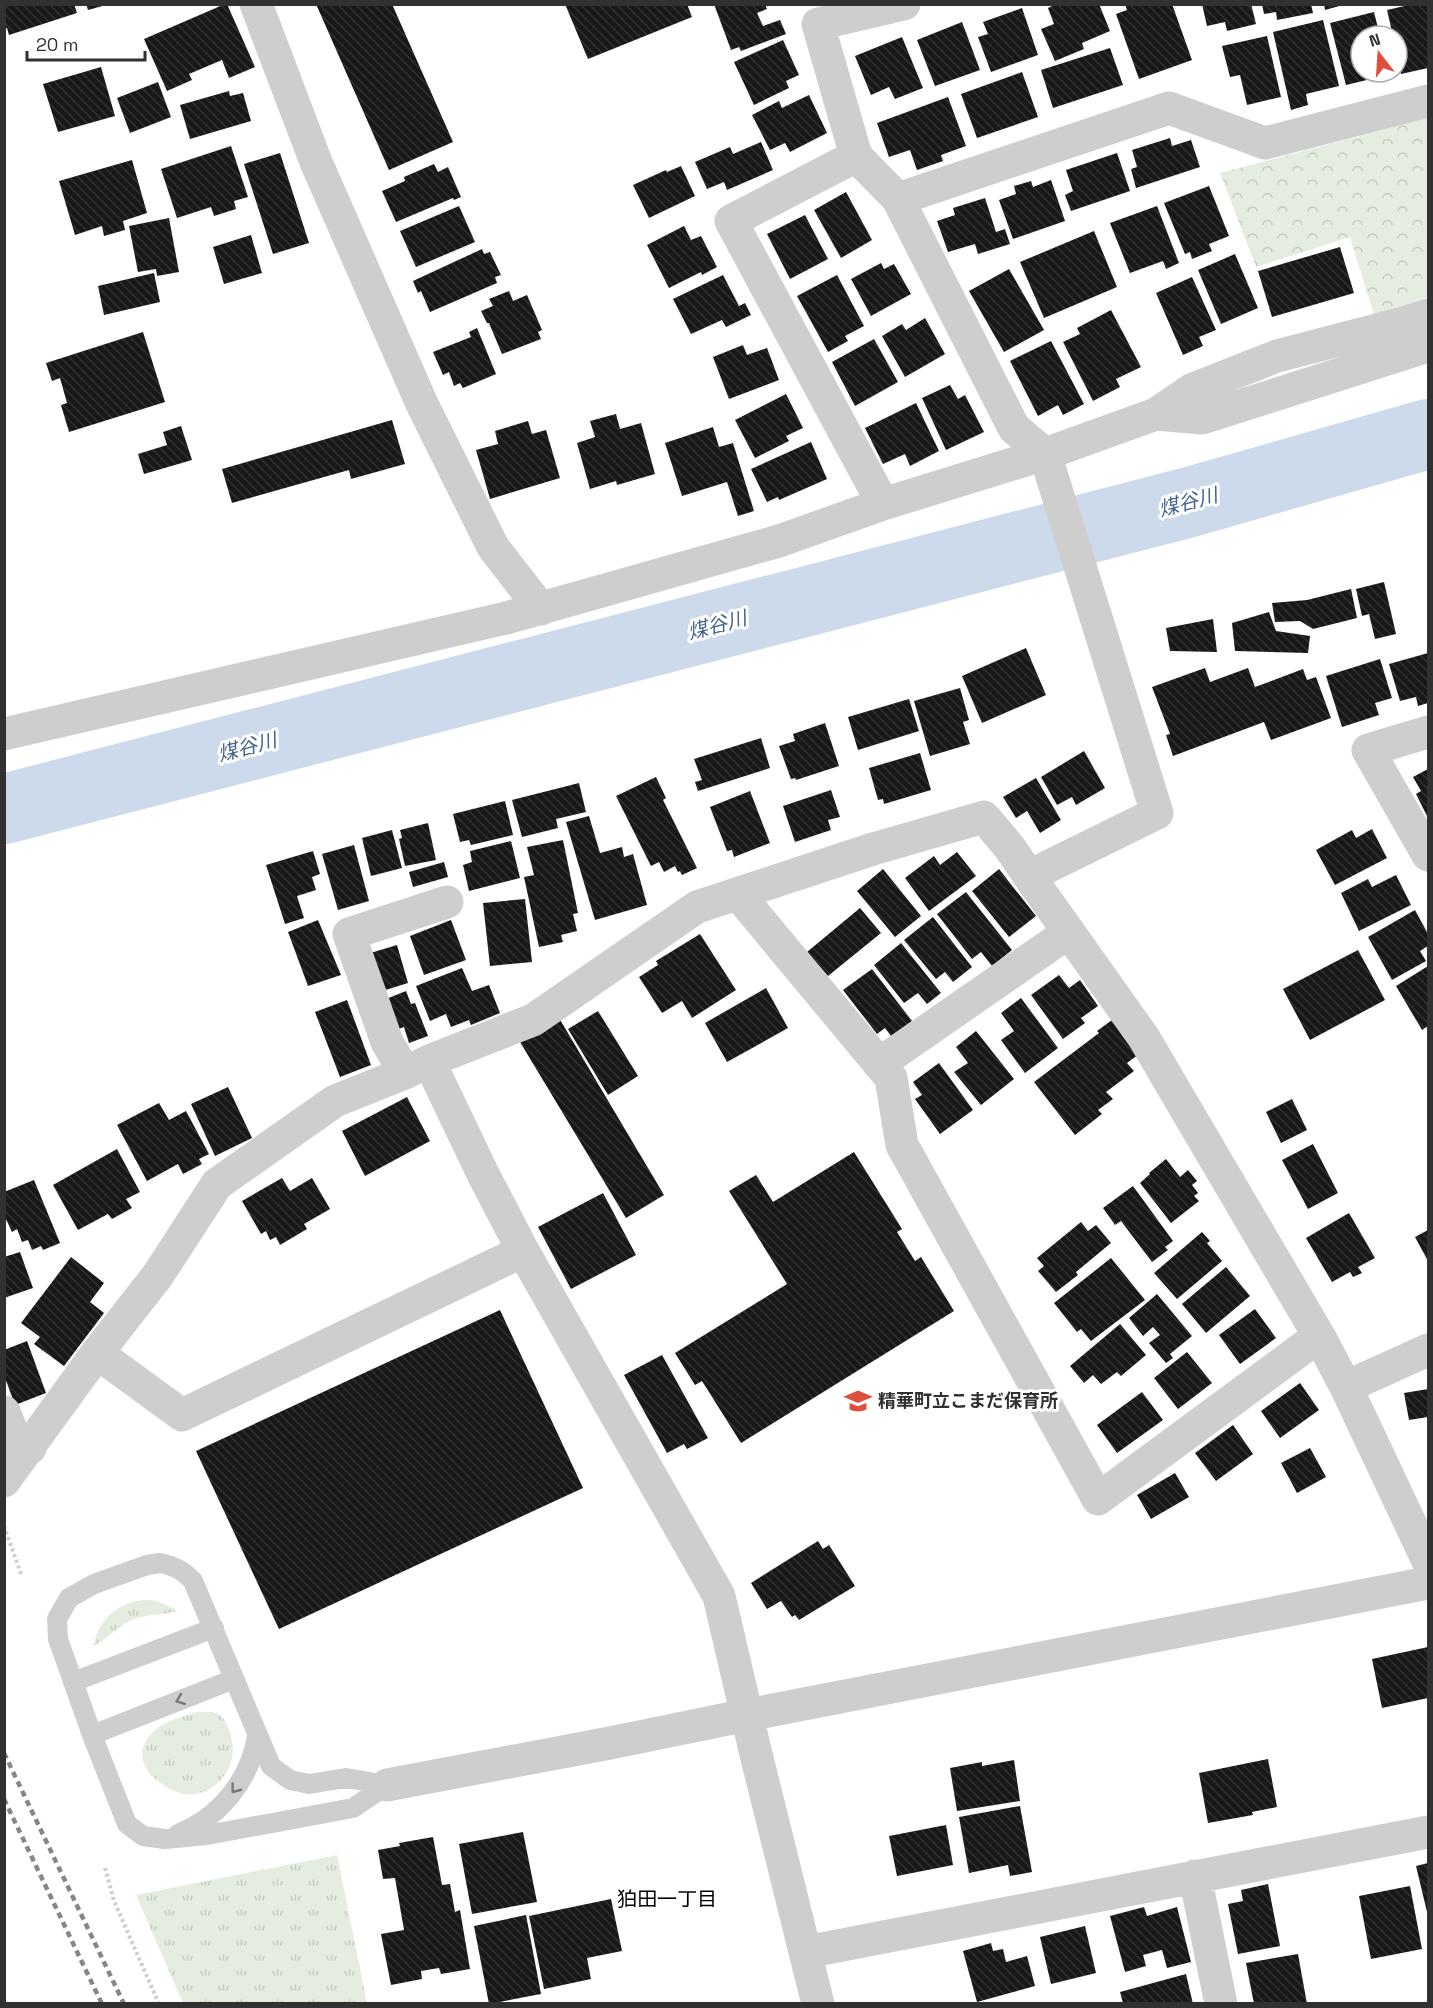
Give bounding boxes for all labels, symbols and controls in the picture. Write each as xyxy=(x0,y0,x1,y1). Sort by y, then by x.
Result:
scale bar xyxy=(27,24,146,62)
north arrow xyxy=(1349,24,1409,84)
text: N xyxy=(1367,29,1383,52)
text: 20 m xyxy=(36,33,79,56)
water label: 煤谷川 xyxy=(1156,481,1222,522)
water label: 煤谷川 xyxy=(685,604,751,645)
water label: 煤谷川 xyxy=(215,726,281,767)
school or university icon: 精華町立こまだ保育所 xyxy=(843,1386,873,1416)
place label: 精華町立こまだ保育所 xyxy=(878,1389,1058,1412)
one-way arrow xyxy=(175,1693,186,1706)
one-way arrow xyxy=(231,1783,242,1794)
district label: 狛田一丁目 xyxy=(617,1886,717,1912)

